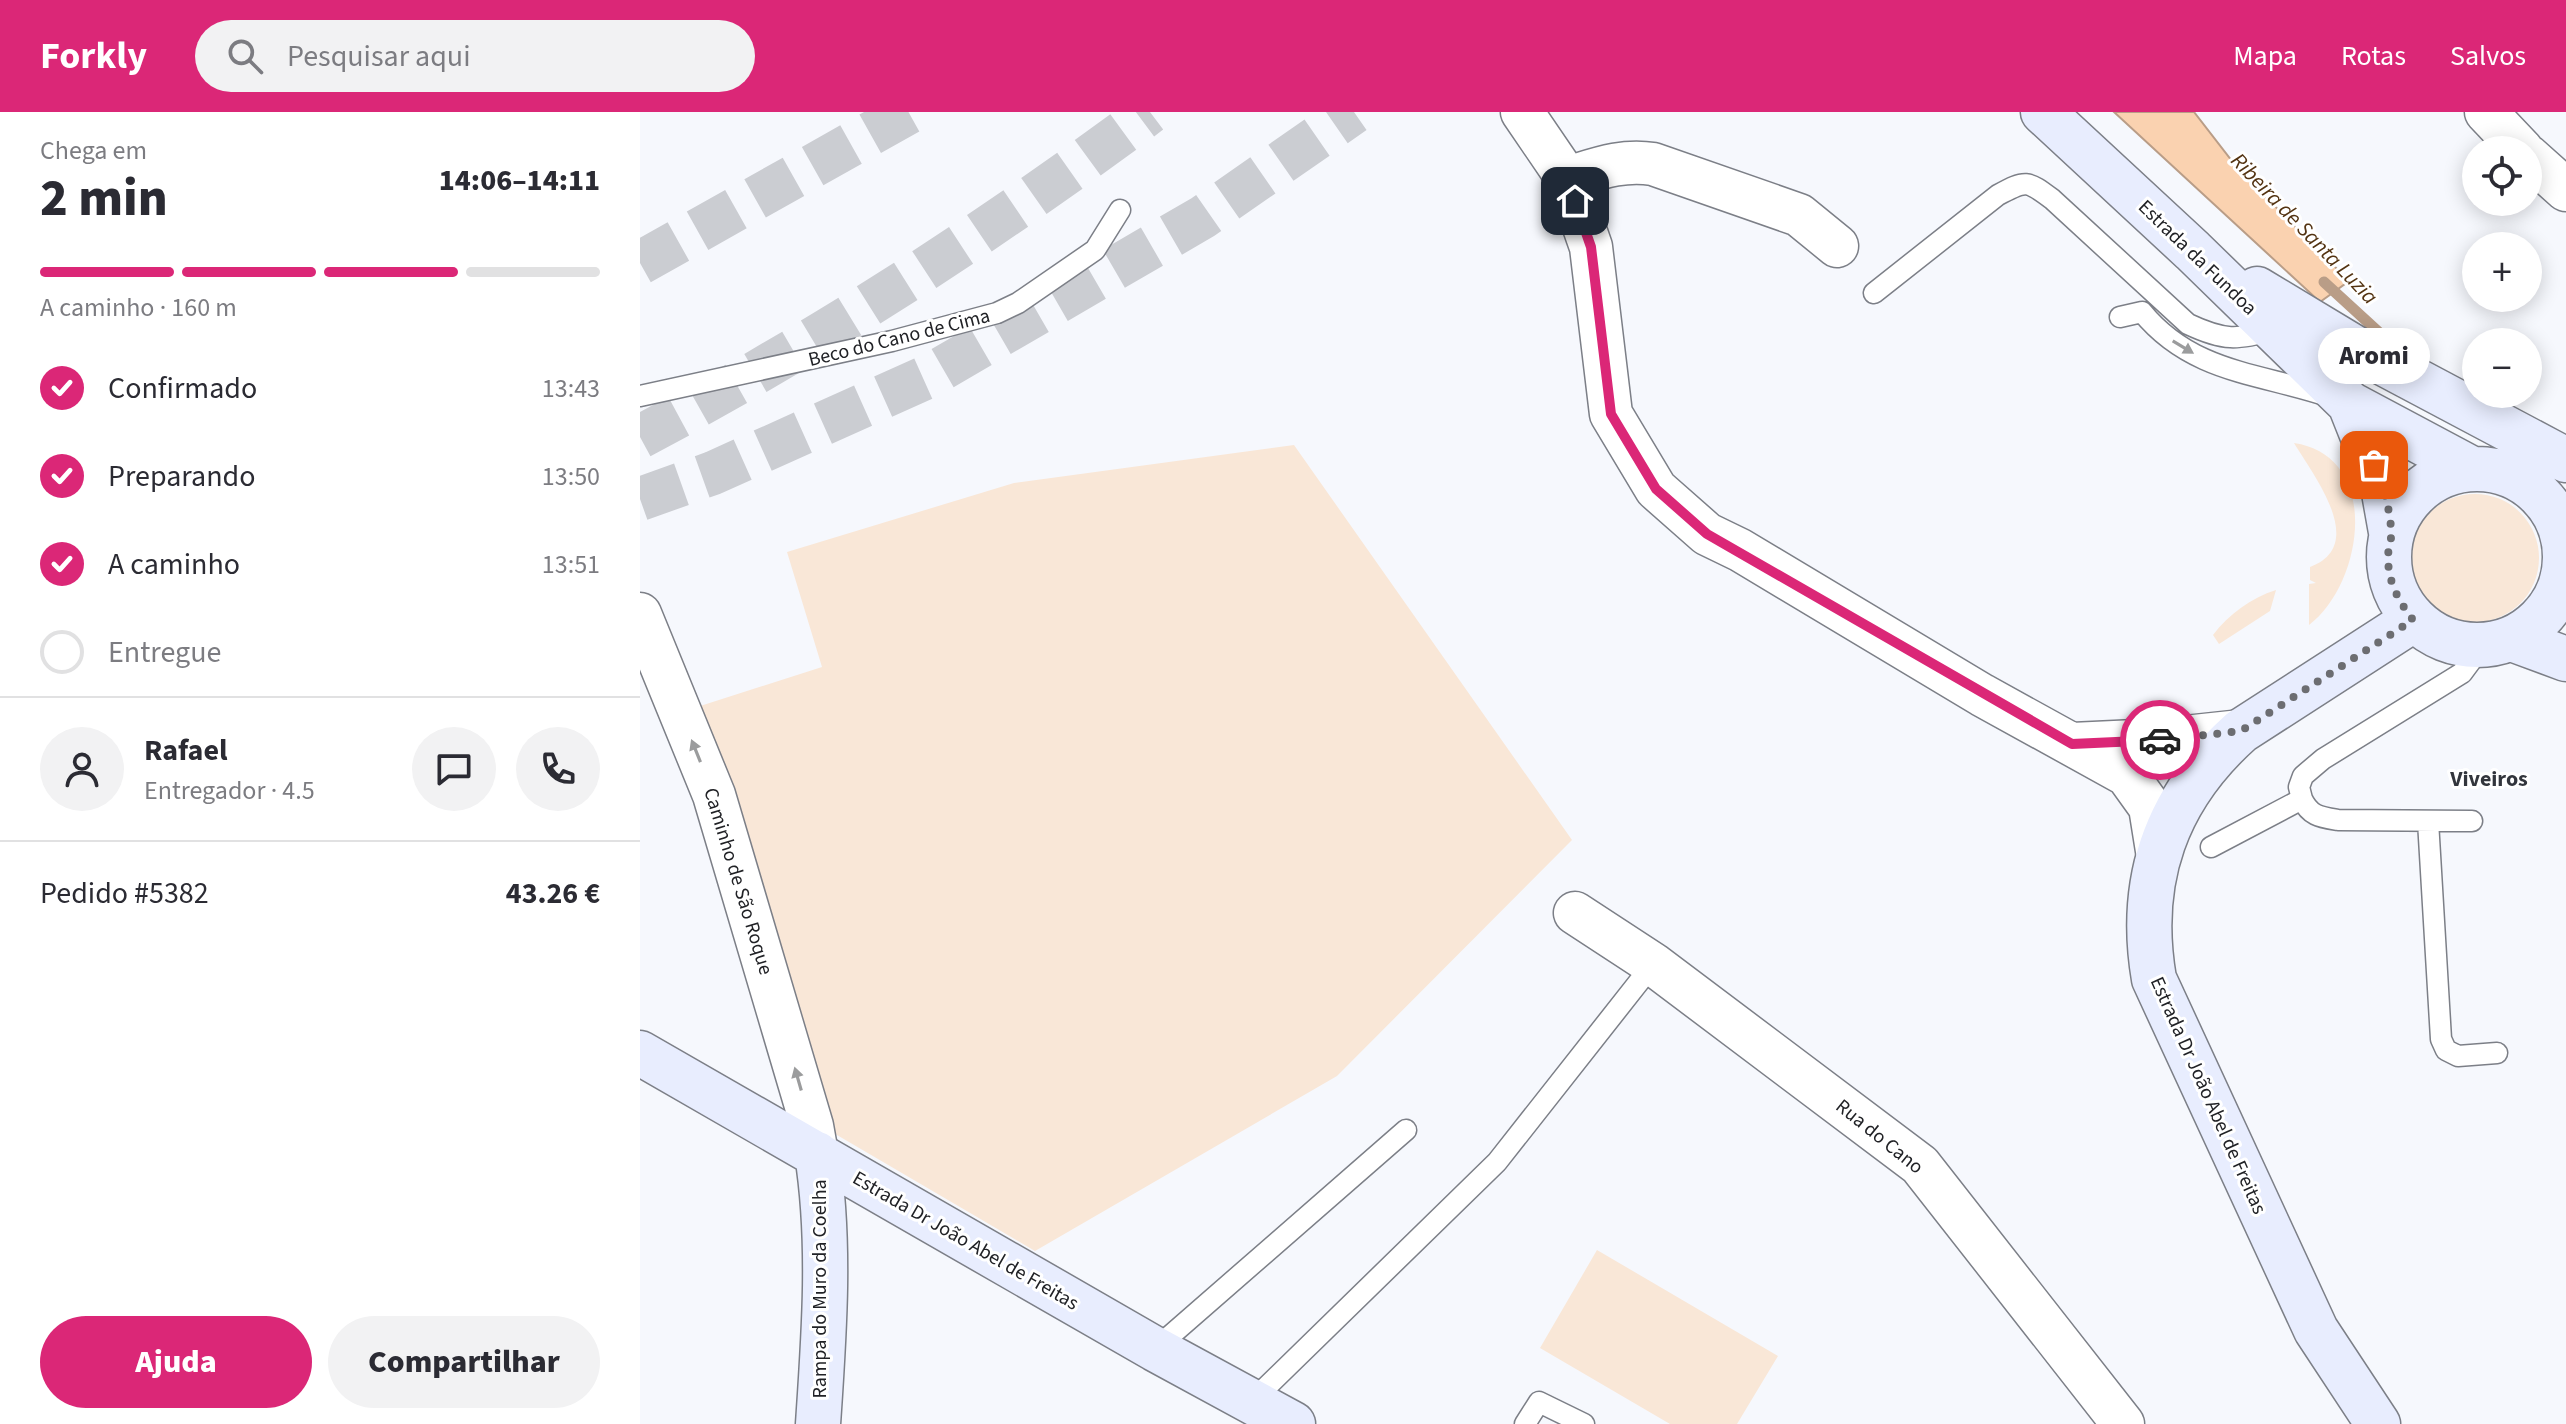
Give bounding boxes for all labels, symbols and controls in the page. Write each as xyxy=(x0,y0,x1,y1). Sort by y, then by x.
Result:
search box xyxy=(195,20,755,92)
text: Forkly xyxy=(40,29,147,83)
icon: search xyxy=(223,34,267,78)
text: Pesquisar aqui xyxy=(287,35,471,78)
text: Mapa xyxy=(2233,36,2297,76)
text: Rotas xyxy=(2341,36,2406,76)
text: Salvos xyxy=(2450,36,2526,76)
text: Chega em xyxy=(40,132,147,169)
map controls xyxy=(2462,136,2542,408)
button: locate xyxy=(2462,136,2542,216)
water label: Ribeira de Santa Luzia xyxy=(2223,146,2385,312)
text: 14:06–14:11 xyxy=(439,159,600,202)
text: 2 min xyxy=(40,162,168,236)
pin xyxy=(1541,167,1609,235)
icon: home xyxy=(1553,179,1597,223)
street label: Estrada da Fundoa xyxy=(2132,194,2263,322)
button: + xyxy=(2462,232,2542,312)
text: A caminho · 160 m xyxy=(40,289,237,326)
street label: Beco do Cano de Cima xyxy=(805,302,993,374)
button: − xyxy=(2462,328,2542,408)
callout: Aromi xyxy=(2318,329,2430,385)
text: Aromi xyxy=(2339,337,2409,374)
one-way arrow xyxy=(2172,340,2194,354)
icon: check xyxy=(40,366,84,410)
text: Confirmado xyxy=(108,367,257,410)
text: 13:43 xyxy=(542,370,600,407)
pin xyxy=(2340,431,2408,499)
icon: bag xyxy=(2352,443,2396,487)
icon: check xyxy=(40,454,84,498)
text: Preparando xyxy=(108,455,255,498)
text: 13:50 xyxy=(542,458,600,495)
icon: check xyxy=(40,542,84,586)
text: A caminho xyxy=(108,543,240,586)
text: 13:51 xyxy=(542,546,600,583)
text: Entregue xyxy=(108,631,221,674)
courier xyxy=(2120,700,2200,780)
icon: car xyxy=(2138,718,2182,762)
button: person xyxy=(40,727,124,811)
button: chat xyxy=(412,727,496,811)
button: phone xyxy=(516,727,600,811)
text: Rafael xyxy=(144,729,228,772)
one-way arrow xyxy=(689,738,702,762)
district label: Viveiros xyxy=(2449,763,2528,795)
text: Entregador · 4.5 xyxy=(144,772,315,809)
street label: Caminho de São Roque xyxy=(696,784,780,978)
text: Pedido #5382 xyxy=(40,872,209,915)
text: 43.26 € xyxy=(506,872,600,915)
street label: Estrada Dr João Abel de Freitas xyxy=(2143,972,2273,1219)
one-way arrow xyxy=(791,1066,804,1090)
street label: Rua do Cano xyxy=(1830,1093,1929,1181)
street label: Estrada Dr João Abel de Freitas xyxy=(847,1164,1084,1317)
street label: Rampa do Muro da Coelha xyxy=(806,1179,834,1399)
button: Ajuda xyxy=(40,1316,312,1408)
button: Compartilhar xyxy=(328,1316,600,1408)

